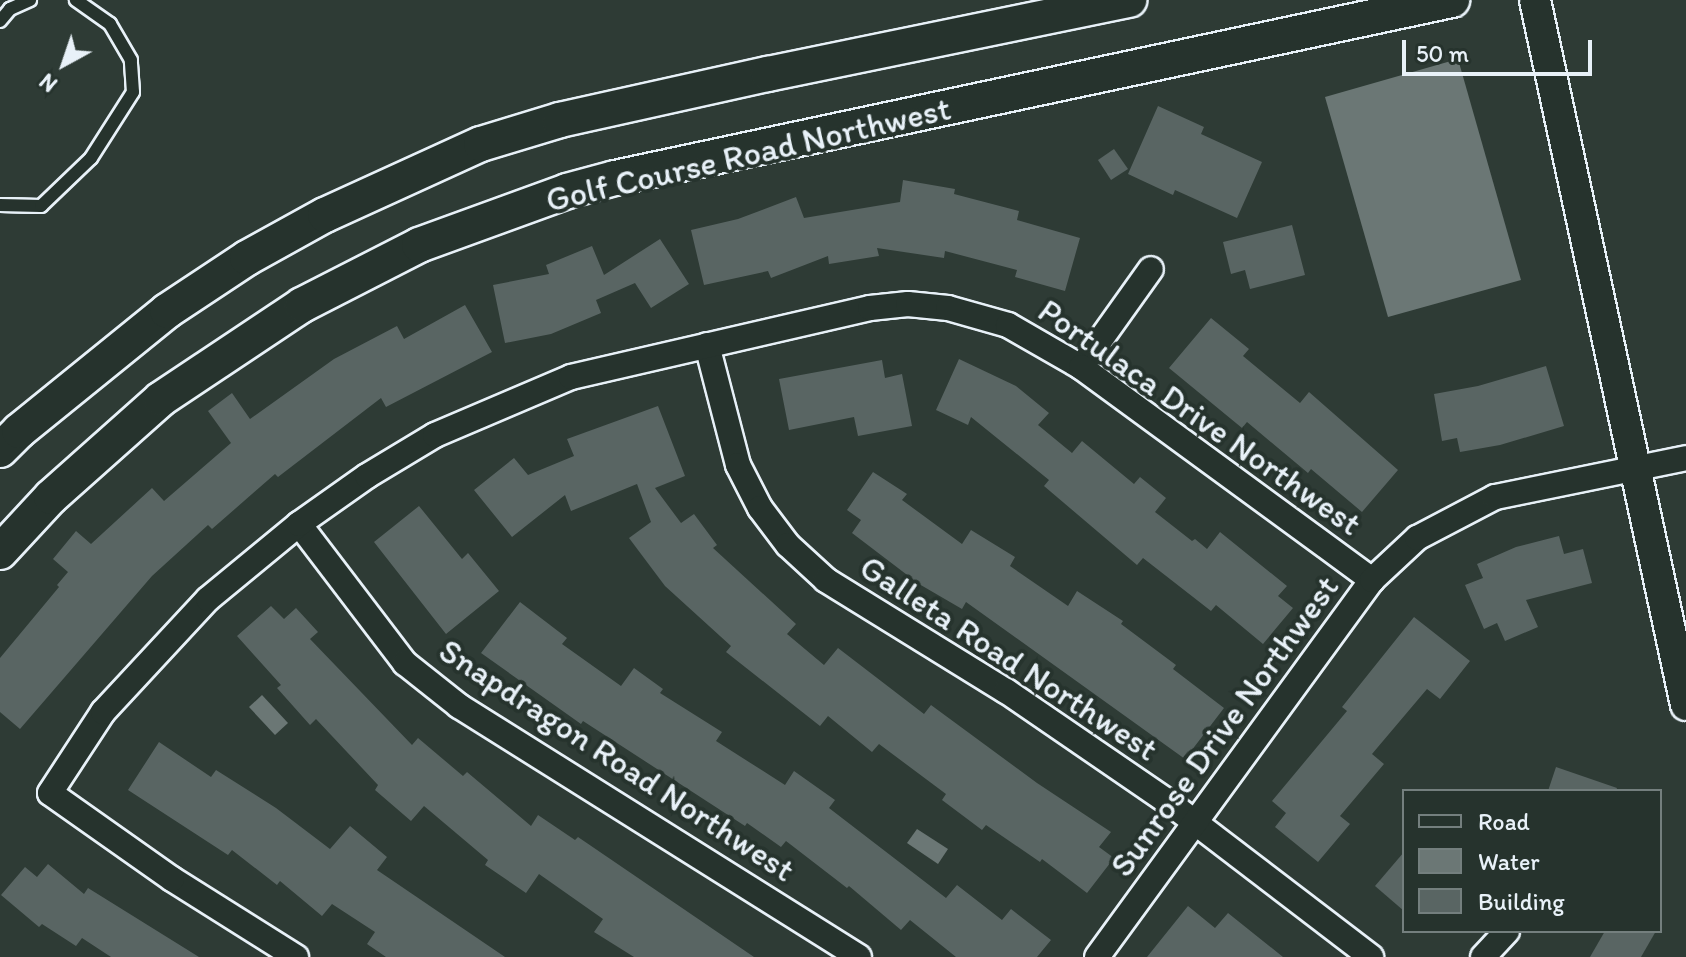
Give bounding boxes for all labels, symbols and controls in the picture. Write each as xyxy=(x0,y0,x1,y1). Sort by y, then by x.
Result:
north arrow xyxy=(24,24,104,104)
scale bar xyxy=(1406,24,1596,74)
text: 50 m xyxy=(1416,39,1469,68)
text: N xyxy=(34,68,63,98)
street label: Golf Course Road Northwest xyxy=(542,88,954,220)
street label: Portulaca Drive Northwest xyxy=(1030,290,1370,544)
street label: Galleta Road Northwest xyxy=(852,546,1166,770)
street label: Sunrose Drive Northwest xyxy=(1101,567,1347,885)
street label: Snapdragon Road Northwest xyxy=(432,630,802,890)
legend xyxy=(1402,789,1662,933)
text: Road xyxy=(1478,807,1530,836)
text: Water xyxy=(1478,847,1540,876)
text: Building xyxy=(1478,887,1565,916)

